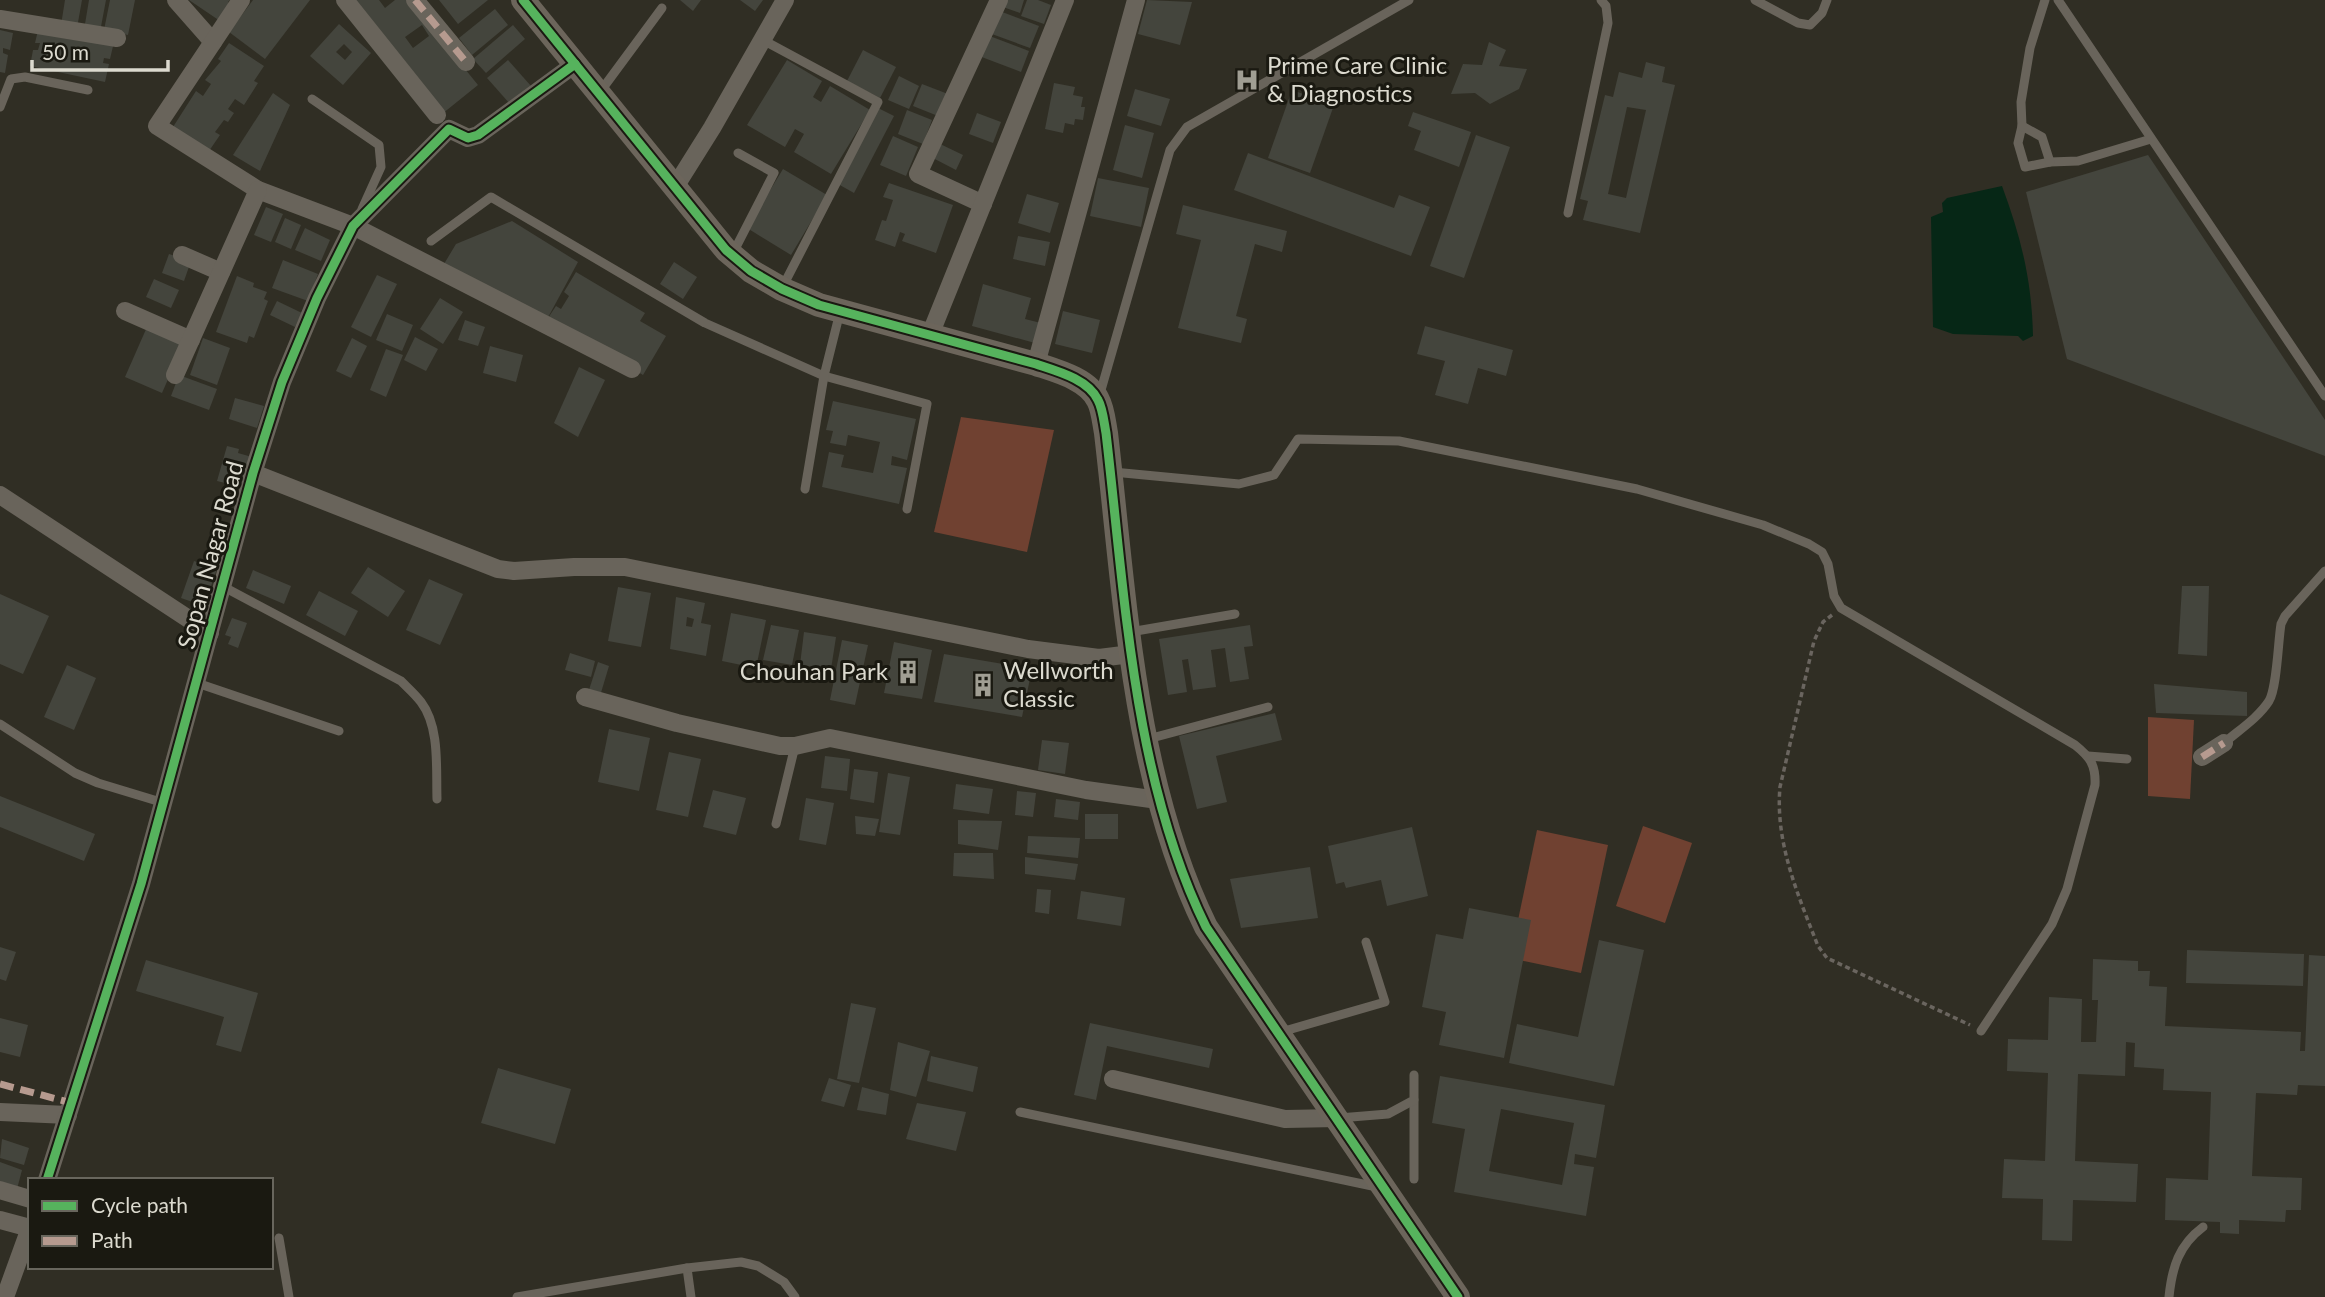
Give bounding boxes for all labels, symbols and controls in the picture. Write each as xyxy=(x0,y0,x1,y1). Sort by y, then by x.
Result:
scale bar xyxy=(32,28,168,72)
text: 50 m xyxy=(42,39,89,64)
place label: Prime Care Clinic & Diagnostics xyxy=(1267,50,1447,107)
hospital icon: Prime Care Clinic & Diagnostics xyxy=(1233,66,1261,94)
street label: Sopan Nagar Road xyxy=(171,457,249,652)
place label: Wellworth Classic xyxy=(1003,655,1114,712)
place label: Chouhan Park xyxy=(740,656,889,685)
building icon: Chouhan Park xyxy=(894,658,922,686)
building icon: Wellworth Classic xyxy=(969,671,997,699)
legend xyxy=(28,1178,273,1269)
text: Cycle path xyxy=(91,1192,188,1217)
text: Path xyxy=(91,1227,133,1252)

